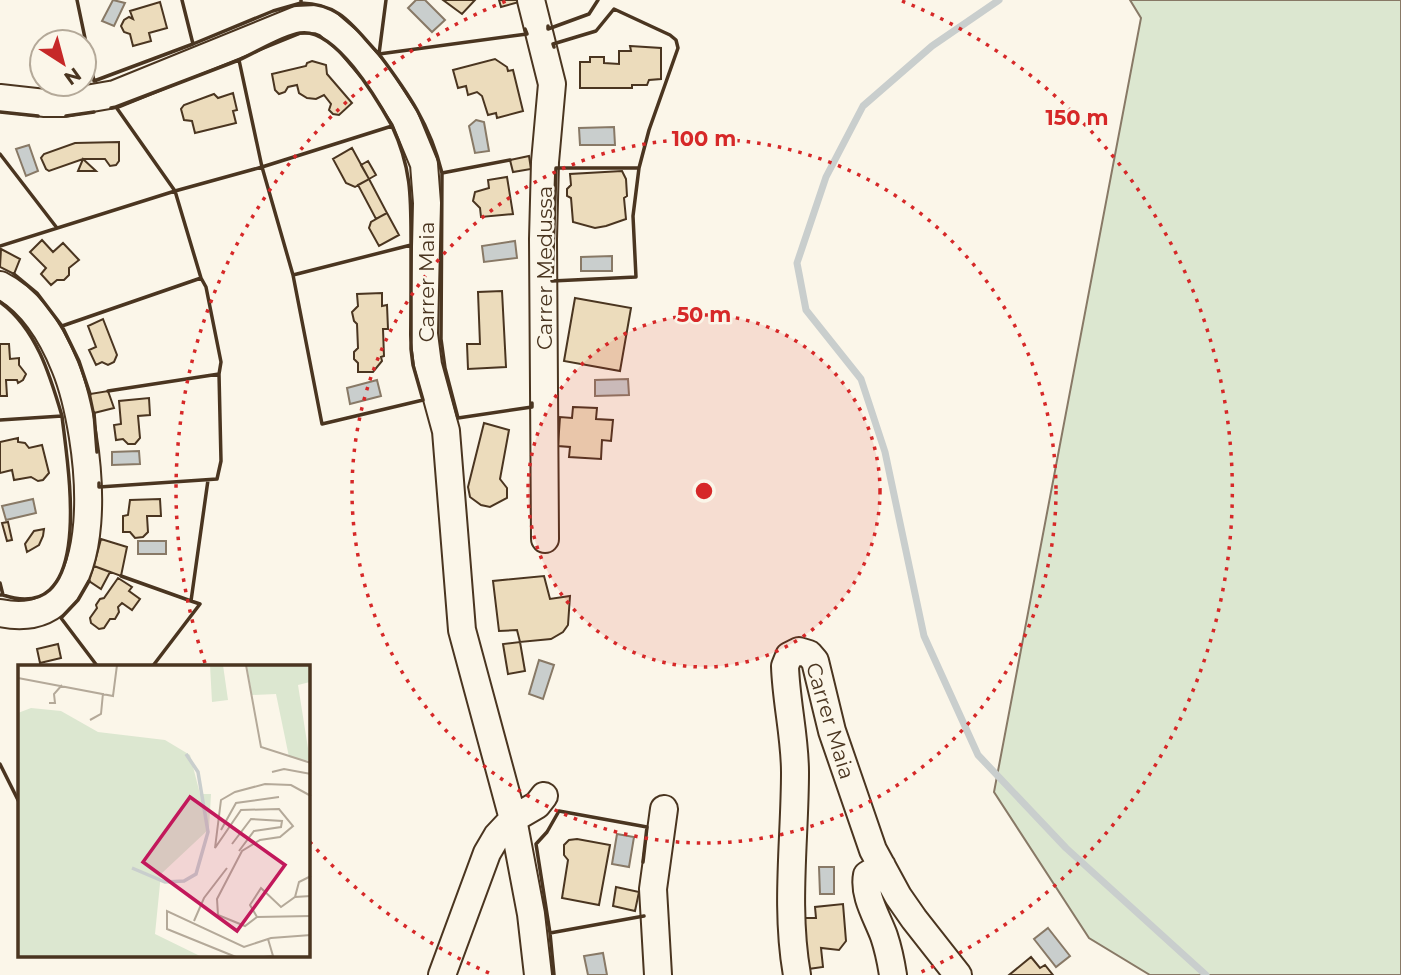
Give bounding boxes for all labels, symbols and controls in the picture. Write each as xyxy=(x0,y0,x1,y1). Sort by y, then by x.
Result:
north arrow xyxy=(28,28,98,98)
text: N xyxy=(60,63,86,90)
text: 150 m xyxy=(1046,105,1108,130)
text: 100 m xyxy=(672,126,736,151)
street label: Carrer Medussa xyxy=(532,186,557,350)
street label: Carrer Maia xyxy=(414,222,439,342)
text: 50 m xyxy=(677,302,731,327)
centre of rings xyxy=(692,479,716,503)
street label: Carrer Maia xyxy=(801,660,860,782)
inset map xyxy=(18,665,310,958)

